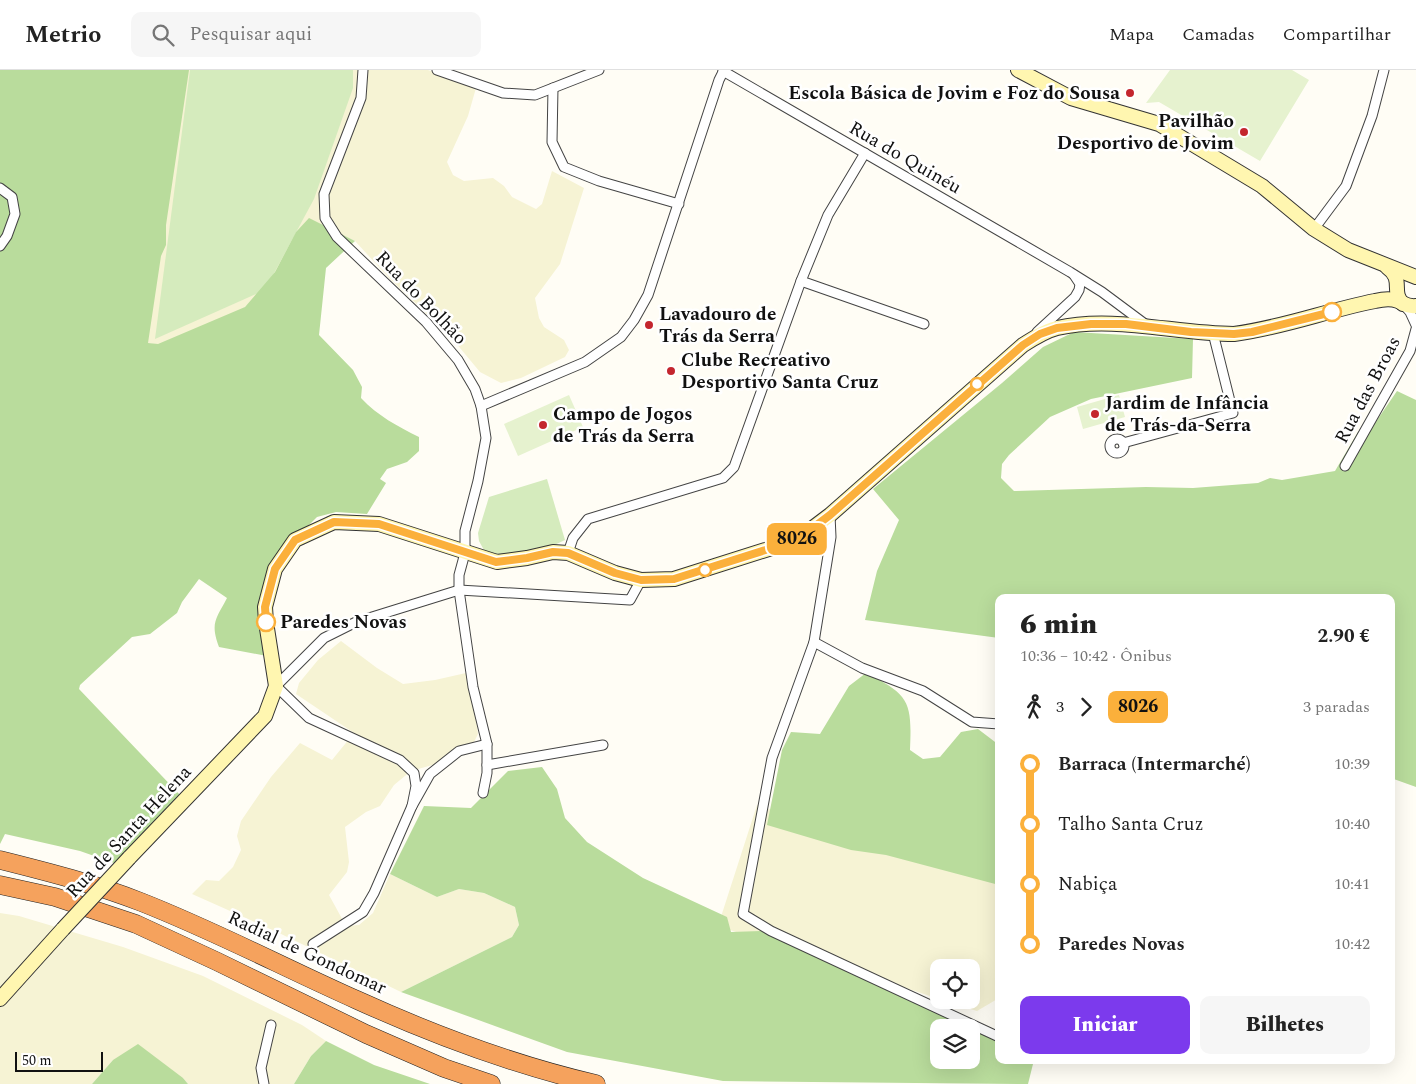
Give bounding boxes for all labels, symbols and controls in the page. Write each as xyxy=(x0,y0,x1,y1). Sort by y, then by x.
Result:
search box xyxy=(131,12,481,57)
text: Metrio xyxy=(25,17,101,53)
text: Pesquisar aqui xyxy=(189,20,312,49)
icon: search xyxy=(149,21,177,49)
text: Mapa xyxy=(1109,21,1154,48)
text: Camadas xyxy=(1182,21,1255,48)
text: Compartilhar xyxy=(1283,21,1391,48)
place label: Escola Básica de Jovim e Foz do Sousa xyxy=(788,79,1120,108)
marker: Escola Básica de Jovim e Foz do Sousa xyxy=(1124,87,1136,99)
place label: Pavilhão Desportivo de Jovim xyxy=(1057,107,1234,158)
street label: Rua do Quinéu xyxy=(843,114,967,202)
marker: Pavilhão Desportivo de Jovim xyxy=(1238,126,1250,138)
street label: Rua do Bolhão xyxy=(368,244,474,352)
place label: Lavadouro de Trás da Serra xyxy=(659,300,776,351)
unlabelled marker xyxy=(1322,302,1342,322)
marker: Lavadouro de Trás da Serra xyxy=(643,319,655,331)
street label: Rua das Broas xyxy=(1327,331,1409,449)
place label: Clube Recreativo Desportivo Santa Cruz xyxy=(681,346,879,397)
marker: Clube Recreativo Desportivo Santa Cruz xyxy=(665,365,677,377)
unlabelled marker xyxy=(970,377,984,391)
place label: Jardim de Infância de Trás-da-Serra xyxy=(1105,389,1269,440)
place label: Campo de Jogos de Trás da Serra xyxy=(553,400,694,451)
marker: Jardim de Infância de Trás-da-Serra xyxy=(1089,408,1101,420)
marker: Campo de Jogos de Trás da Serra xyxy=(537,419,549,431)
line badge: 8026 xyxy=(762,523,832,555)
text: 8026 xyxy=(777,525,817,552)
unlabelled marker xyxy=(698,563,712,577)
text: 6 min xyxy=(1020,603,1097,646)
place label: Paredes Novas xyxy=(280,608,407,637)
marker: Paredes Novas xyxy=(256,612,276,632)
text: 2.90 € xyxy=(1318,622,1370,651)
text: 10:36 – 10:42 · Ônibus xyxy=(1020,644,1172,668)
icon: walk xyxy=(1020,693,1048,721)
icon: forward xyxy=(1072,693,1100,721)
text: 8026 xyxy=(1118,693,1158,720)
text: 3 xyxy=(1056,695,1064,719)
text: 3 paradas xyxy=(1303,695,1370,719)
text: Barraca (Intermarché) xyxy=(1058,750,1251,779)
text: 10:39 xyxy=(1334,752,1370,776)
street label: Rua de Santa Helena xyxy=(59,758,199,905)
text: Talho Santa Cruz xyxy=(1058,810,1204,839)
text: 10:40 xyxy=(1334,812,1370,836)
text: Nabiça xyxy=(1058,870,1117,899)
text: 10:41 xyxy=(1334,872,1370,896)
street label: Radial de Gondomar xyxy=(223,903,392,1003)
text: Paredes Novas xyxy=(1058,930,1185,959)
text: 10:42 xyxy=(1334,932,1370,956)
map controls xyxy=(930,959,980,1069)
button: locate xyxy=(930,959,980,1009)
button: Iniciar xyxy=(1020,996,1190,1054)
button: Bilhetes xyxy=(1200,996,1370,1054)
button: layers xyxy=(930,1019,980,1069)
scale bar xyxy=(15,1049,102,1072)
text: 50 m xyxy=(22,1050,52,1071)

